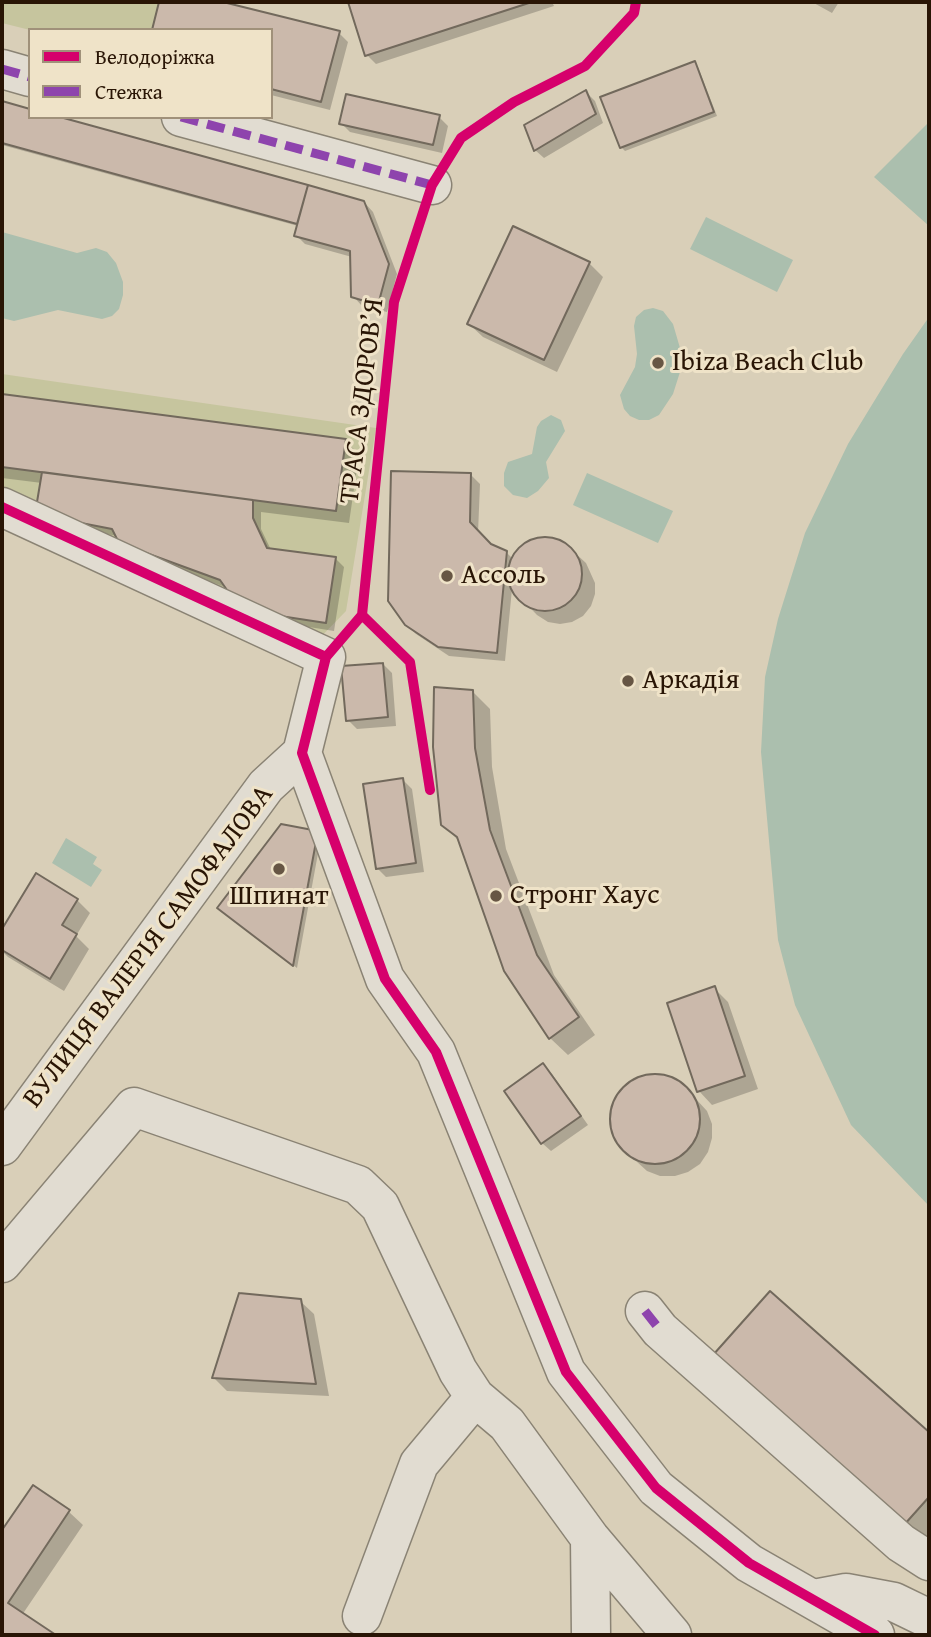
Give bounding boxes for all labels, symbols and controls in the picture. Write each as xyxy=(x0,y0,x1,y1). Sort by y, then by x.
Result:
legend xyxy=(28,28,273,119)
text: Велодоріжка xyxy=(95,41,215,72)
text: Стежка xyxy=(95,76,163,107)
street label: ТРАСА ЗДОРОВ’Я xyxy=(334,296,392,506)
place label: Ibiza Beach Club xyxy=(672,346,863,380)
marker: Ibiza Beach Club xyxy=(650,355,666,371)
place label: Ассоль xyxy=(461,559,546,593)
marker: Ассоль xyxy=(439,568,455,584)
place label: Аркадія xyxy=(642,664,739,698)
marker: Аркадія xyxy=(620,673,636,689)
street label: ВУЛИЦЯ ВАЛЕРІЯ САМОФАЛОВА xyxy=(17,779,281,1115)
marker: Шпинат xyxy=(271,861,287,877)
place label: Стронг Хаус xyxy=(510,879,660,913)
place label: Шпинат xyxy=(230,880,328,914)
marker: Стронг Хаус xyxy=(488,888,504,904)

